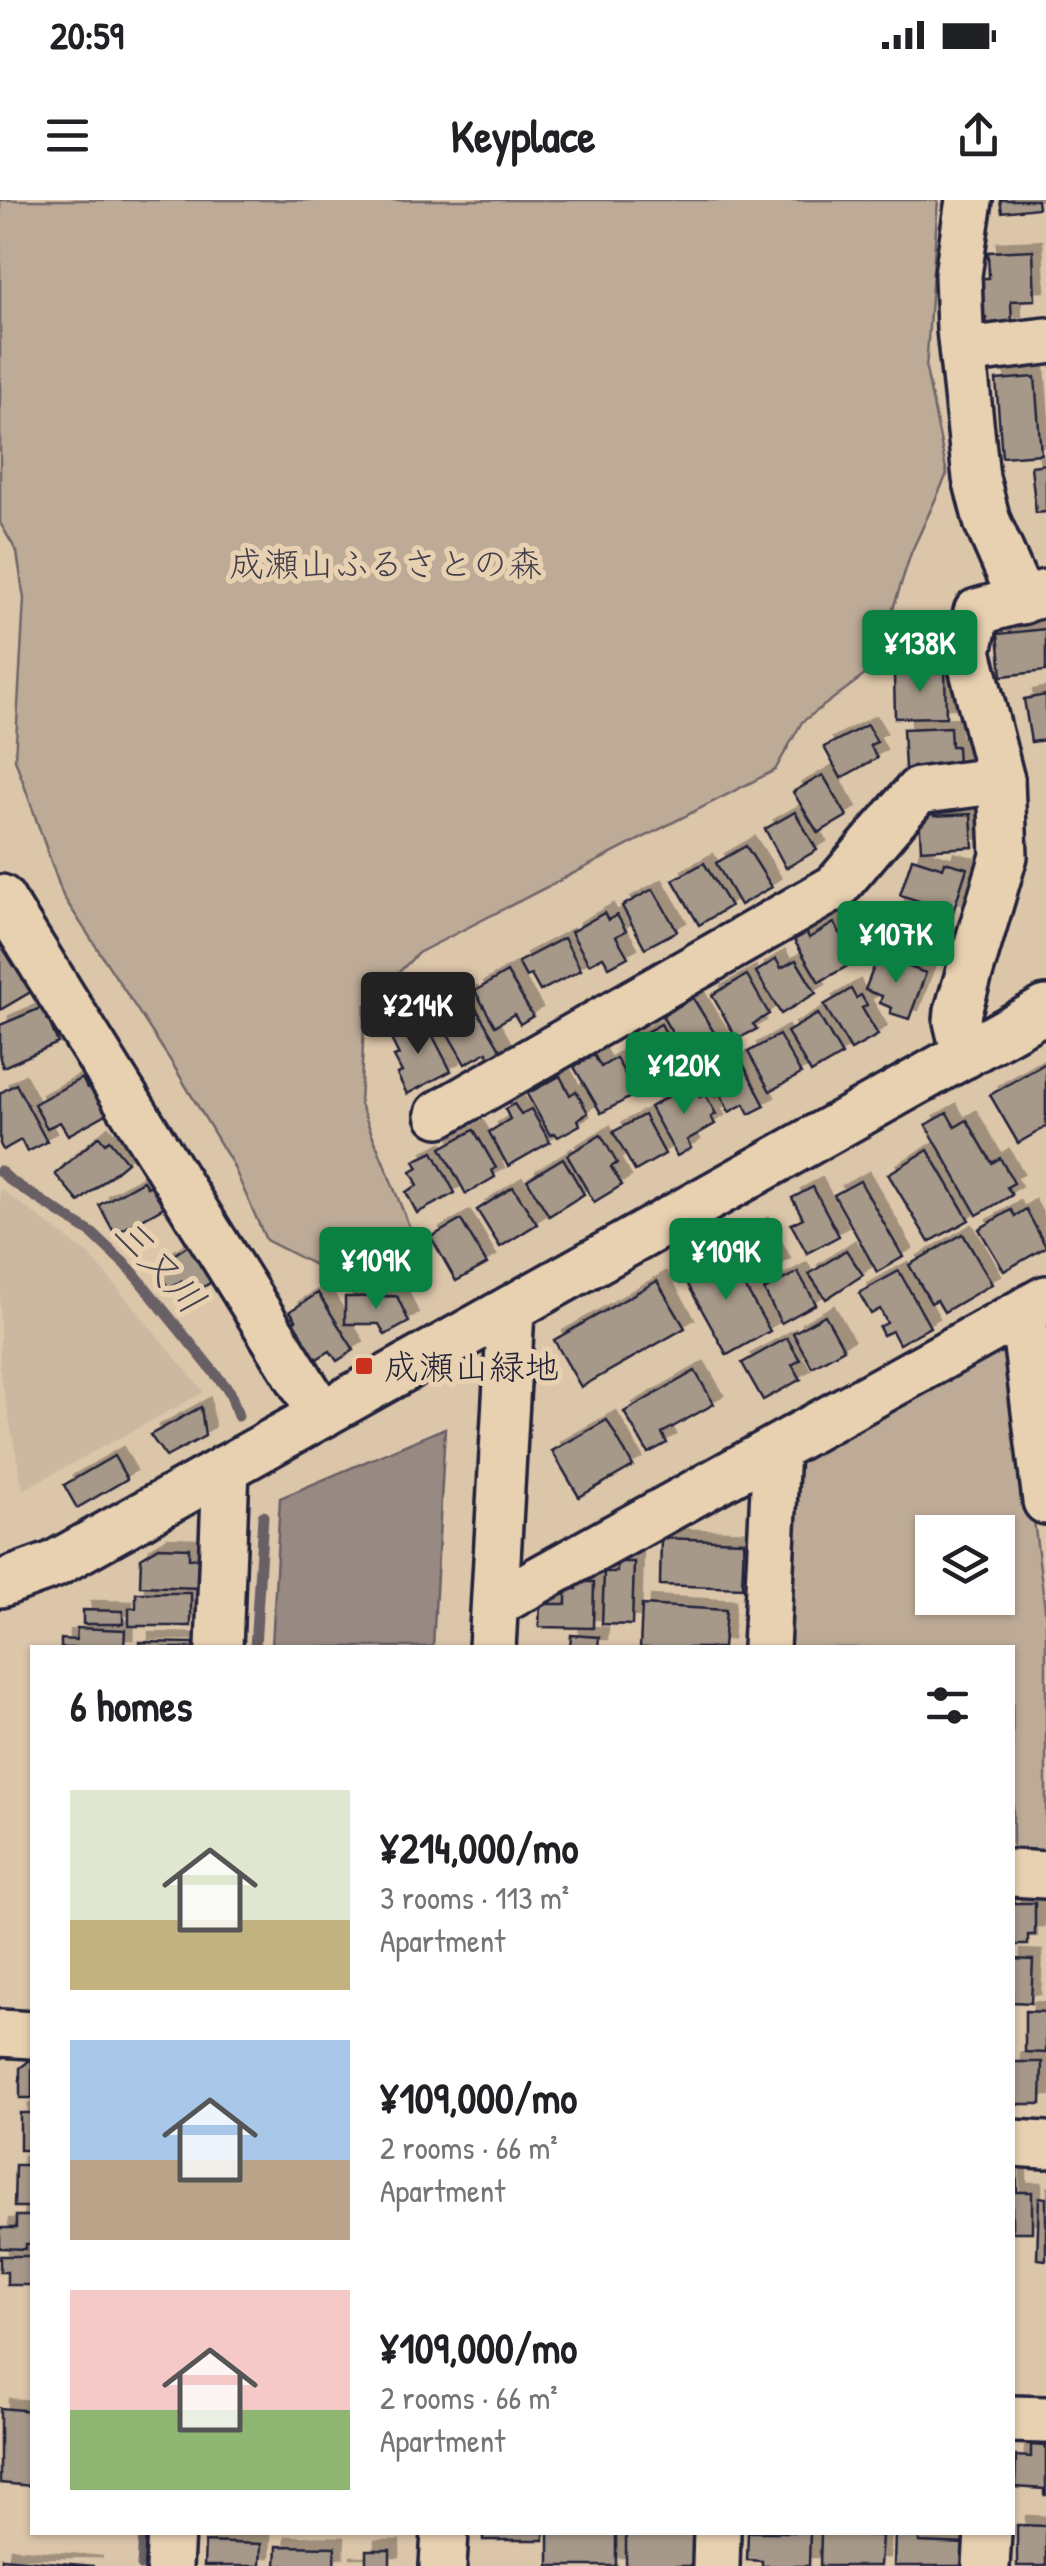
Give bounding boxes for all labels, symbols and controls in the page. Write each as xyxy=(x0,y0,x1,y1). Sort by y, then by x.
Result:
text: 20:59 xyxy=(50,9,124,61)
text: Keyplace xyxy=(451,105,595,166)
icon: menu xyxy=(40,108,95,163)
icon: share xyxy=(951,108,1006,163)
park label: 成瀬山ふるさとの森 xyxy=(229,540,543,587)
pin: ¥138K xyxy=(850,610,990,695)
text: ¥138K xyxy=(884,621,956,664)
pin: ¥107K xyxy=(826,901,966,986)
text: ¥107K xyxy=(859,912,933,955)
pin: ¥214K xyxy=(348,972,488,1057)
text: ¥214K xyxy=(383,983,453,1026)
pin: ¥120K xyxy=(614,1032,754,1117)
text: ¥120K xyxy=(648,1043,720,1086)
water label: 三又川 xyxy=(102,1206,218,1324)
pin: ¥109K xyxy=(656,1218,796,1303)
pin: ¥109K xyxy=(306,1227,446,1312)
text: ¥109K xyxy=(691,1229,761,1272)
text: ¥109K xyxy=(341,1238,411,1281)
place label: 成瀬山緑地 xyxy=(384,1343,559,1390)
marker: 成瀬山緑地 xyxy=(353,1355,375,1377)
map controls xyxy=(915,1515,1015,1615)
button: layers xyxy=(915,1515,1015,1615)
text: 6 homes xyxy=(70,1677,192,1734)
icon: filters xyxy=(920,1678,975,1733)
text: ¥214,000/mo xyxy=(380,1819,578,1876)
icon: home xyxy=(150,1830,270,1950)
text: 3 rooms · 113 m² xyxy=(380,1876,569,1919)
text: Apartment xyxy=(380,1919,505,1962)
text: ¥109,000/mo xyxy=(380,2069,577,2126)
icon: home xyxy=(150,2080,270,2200)
text: 2 rooms · 66 m² xyxy=(380,2126,558,2169)
text: Apartment xyxy=(380,2169,505,2212)
text: ¥109,000/mo xyxy=(380,2319,577,2376)
icon: home xyxy=(150,2330,270,2450)
text: 2 rooms · 66 m² xyxy=(380,2376,558,2419)
text: Apartment xyxy=(380,2419,505,2462)

